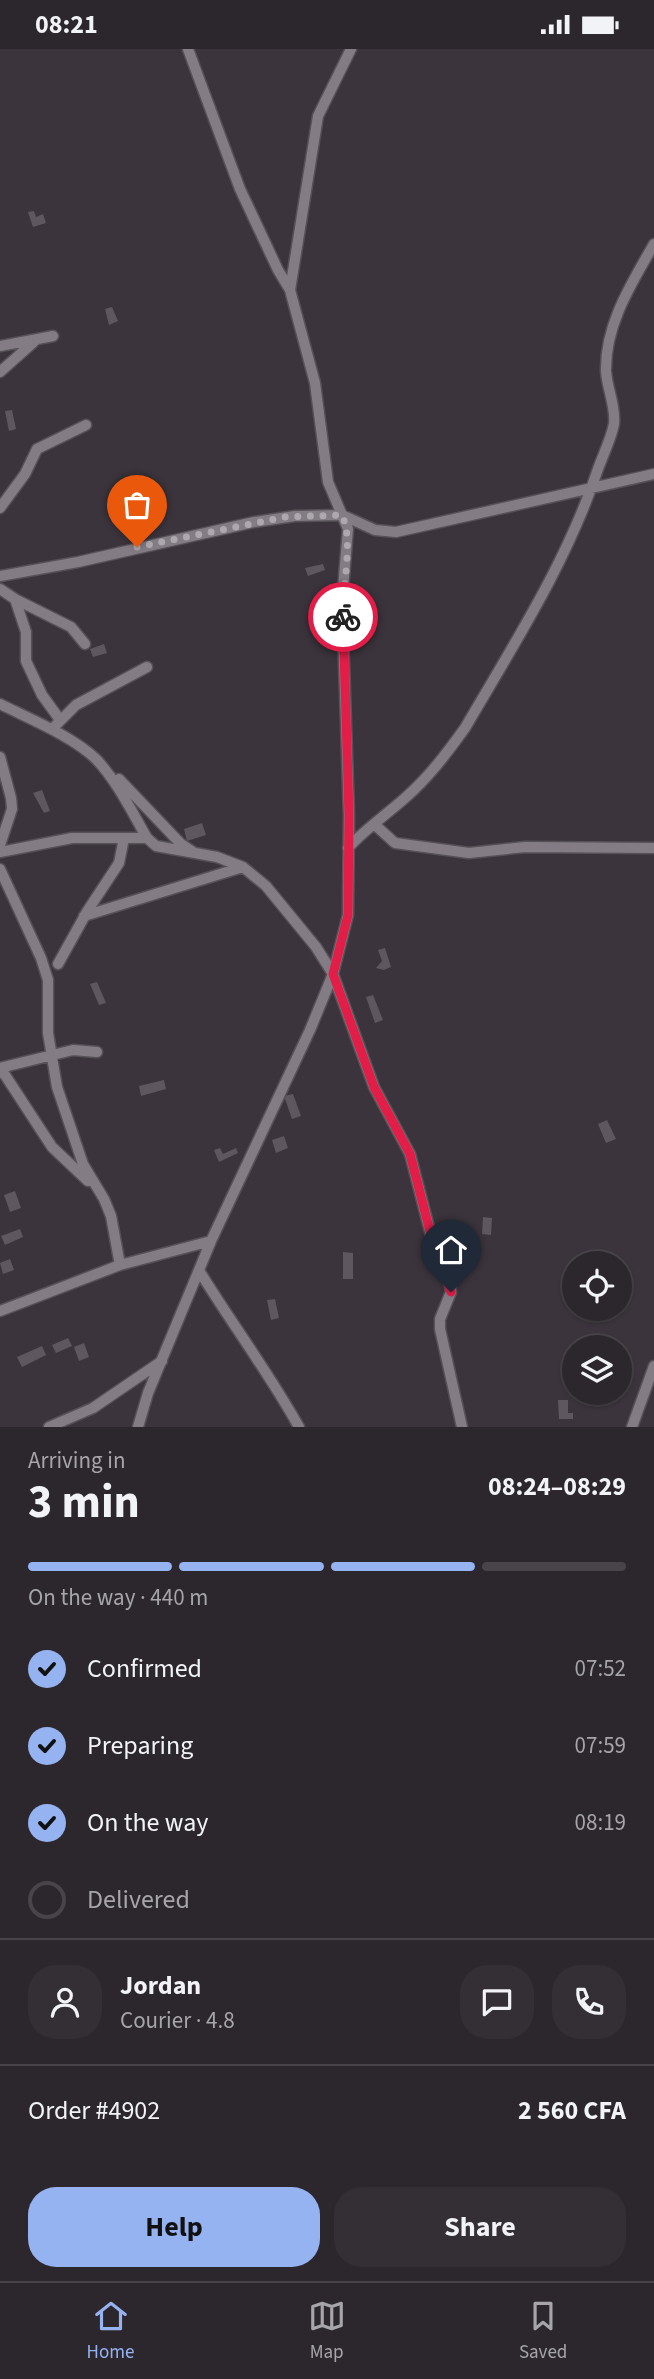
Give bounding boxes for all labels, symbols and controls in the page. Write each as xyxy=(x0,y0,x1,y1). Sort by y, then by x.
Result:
text: 08:21 xyxy=(35,6,98,43)
pin xyxy=(107,475,167,547)
icon: bag xyxy=(118,486,156,524)
courier xyxy=(308,582,378,652)
icon: bike xyxy=(324,598,362,636)
pin xyxy=(421,1220,481,1292)
icon: home xyxy=(432,1231,470,1269)
map controls xyxy=(562,1251,632,1405)
button: locate xyxy=(562,1251,632,1321)
button: layers xyxy=(562,1335,632,1405)
text: Arriving in xyxy=(28,1444,126,1477)
text: 08:24–08:29 xyxy=(488,1468,626,1505)
text: 3 min xyxy=(28,1470,140,1535)
text: On the way · 440 m xyxy=(28,1581,208,1614)
icon: check xyxy=(28,1650,66,1688)
text: Confirmed xyxy=(87,1650,202,1687)
text: 07:52 xyxy=(575,1652,626,1685)
icon: check xyxy=(28,1727,66,1765)
text: Preparing xyxy=(87,1727,193,1764)
text: 07:59 xyxy=(575,1729,626,1762)
icon: check xyxy=(28,1804,66,1842)
text: On the way xyxy=(87,1804,208,1841)
text: 08:19 xyxy=(575,1806,626,1839)
text: Delivered xyxy=(87,1881,190,1918)
button: person xyxy=(28,1965,102,2039)
button: chat xyxy=(460,1965,534,2039)
button: phone xyxy=(552,1965,626,2039)
text: Jordan xyxy=(120,1967,201,2004)
text: Courier · 4.8 xyxy=(120,2004,235,2037)
text: Order #4902 xyxy=(28,2092,160,2129)
text: 2 560 CFA xyxy=(518,2092,626,2129)
button: Help xyxy=(28,2187,320,2267)
button: Share xyxy=(334,2187,626,2267)
tab: Home xyxy=(87,2297,134,2366)
tab: Map xyxy=(308,2297,346,2366)
tab: Saved xyxy=(519,2297,567,2366)

